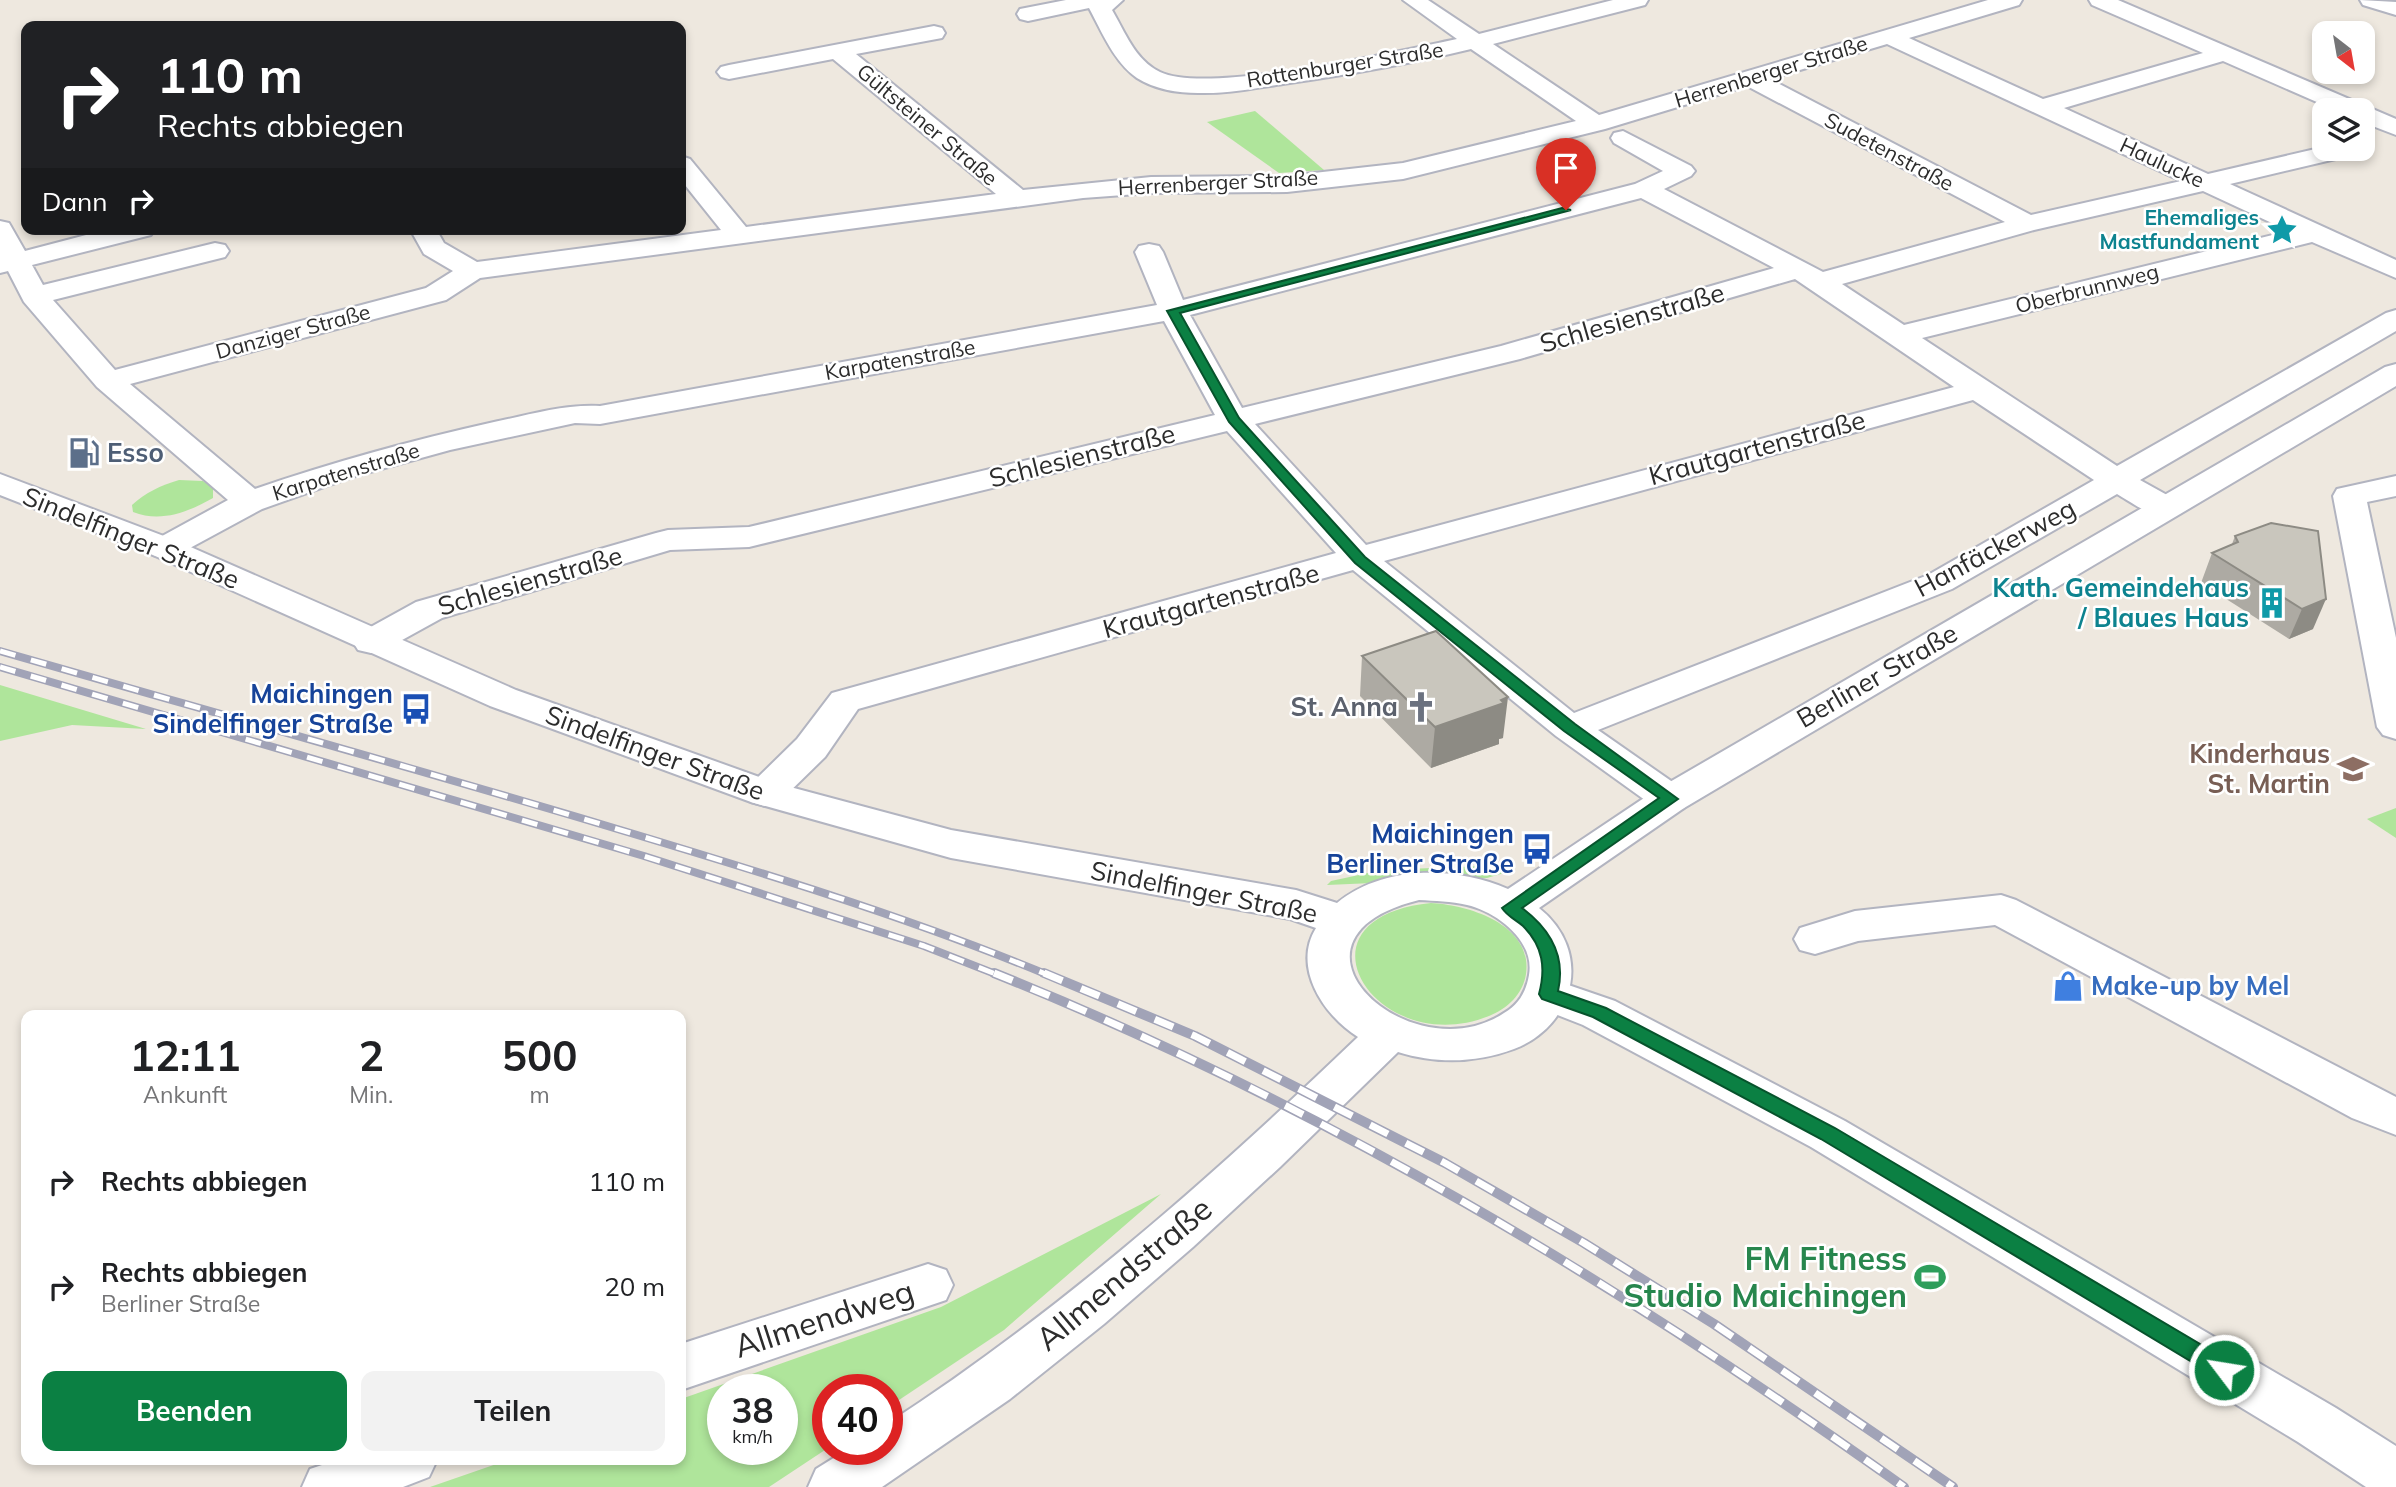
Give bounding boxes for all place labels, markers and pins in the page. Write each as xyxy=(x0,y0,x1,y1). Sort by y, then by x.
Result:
pin xyxy=(1536,138,1596,210)
place label: Ehemaliges Mastfundament xyxy=(2099,204,2259,254)
place icon: Ehemaliges Mastfundament xyxy=(2265,213,2299,247)
fuel station icon: Esso xyxy=(67,436,101,470)
place label: Esso xyxy=(107,436,164,469)
place label: Kath. Gemeindehaus / Blaues Haus xyxy=(1992,571,2249,634)
building icon: Kath. Gemeindehaus / Blaues Haus xyxy=(2255,586,2289,620)
place label: Maichingen Sindelfinger Straße xyxy=(152,677,393,740)
place label: St. Anna xyxy=(1290,690,1398,723)
church icon: St. Anna xyxy=(1404,690,1438,724)
bus stop icon: Maichingen Sindelfinger Straße xyxy=(399,692,433,726)
place label: Kinderhaus St. Martin xyxy=(2189,737,2330,800)
school or university icon: Kinderhaus St. Martin xyxy=(2336,752,2370,786)
place label: Maichingen Berliner Straße xyxy=(1326,817,1514,880)
bus stop icon: Maichingen Berliner Straße xyxy=(1520,832,1554,866)
shop icon: Make-up by Mel xyxy=(2051,969,2085,1003)
place label: Make-up by Mel xyxy=(2091,969,2289,1002)
place label: FM Fitness Studio Maichingen xyxy=(1624,1238,1907,1315)
sports icon: FM Fitness Studio Maichingen xyxy=(1913,1260,1947,1294)

